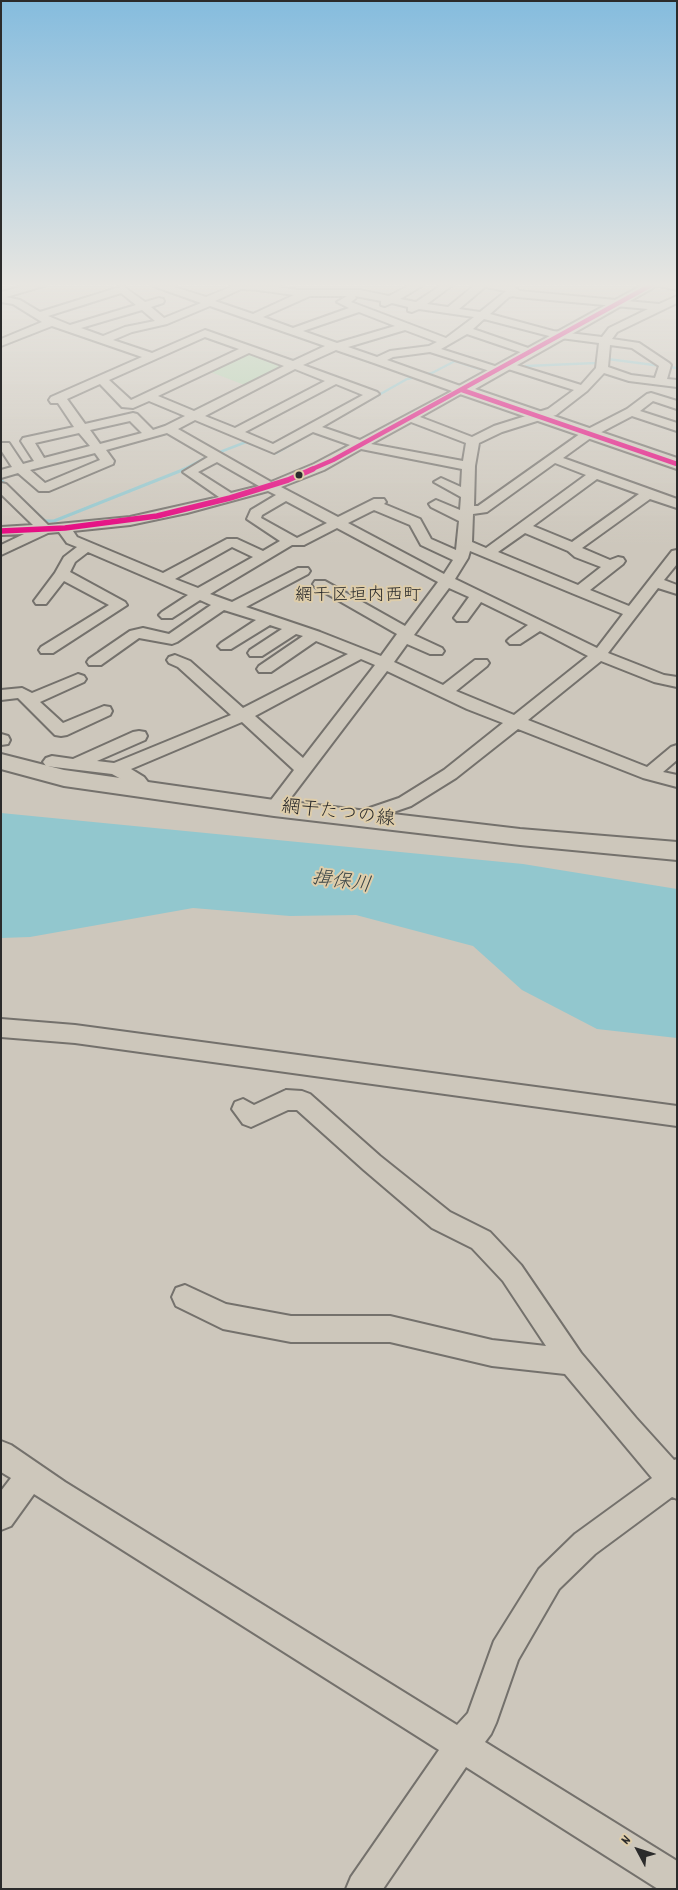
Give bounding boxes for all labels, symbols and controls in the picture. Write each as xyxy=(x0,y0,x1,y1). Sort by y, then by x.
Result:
unlabelled marker xyxy=(294,470,304,480)
district label: 網干区垣内西町 xyxy=(295,587,421,609)
street label: 網干たつの線 xyxy=(280,797,396,833)
water label: 揖保川 xyxy=(310,868,372,900)
north arrow xyxy=(613,1825,663,1875)
text: N xyxy=(617,1831,636,1849)

